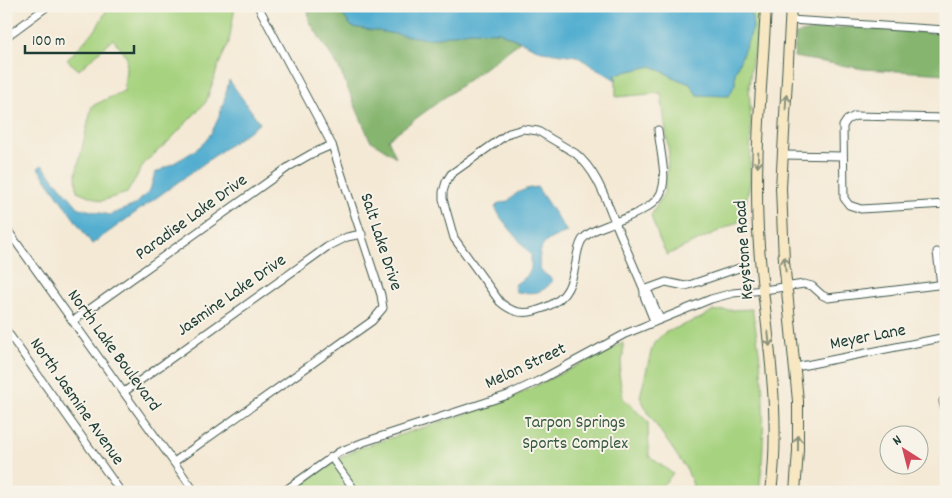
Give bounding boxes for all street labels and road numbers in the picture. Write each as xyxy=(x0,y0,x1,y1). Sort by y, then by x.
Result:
street label: Paradise Lake Drive xyxy=(131,169,253,267)
street label: Salt Lake Drive xyxy=(352,190,408,294)
street label: Keystone Road xyxy=(729,199,761,301)
street label: Jasmine Lake Drive xyxy=(172,249,292,343)
street label: North Lake Boulevard xyxy=(60,285,166,417)
street label: Meyer Lane xyxy=(828,318,908,358)
street label: North Jasmine Avenue xyxy=(23,333,129,471)
street label: Melon Street xyxy=(481,337,571,397)

